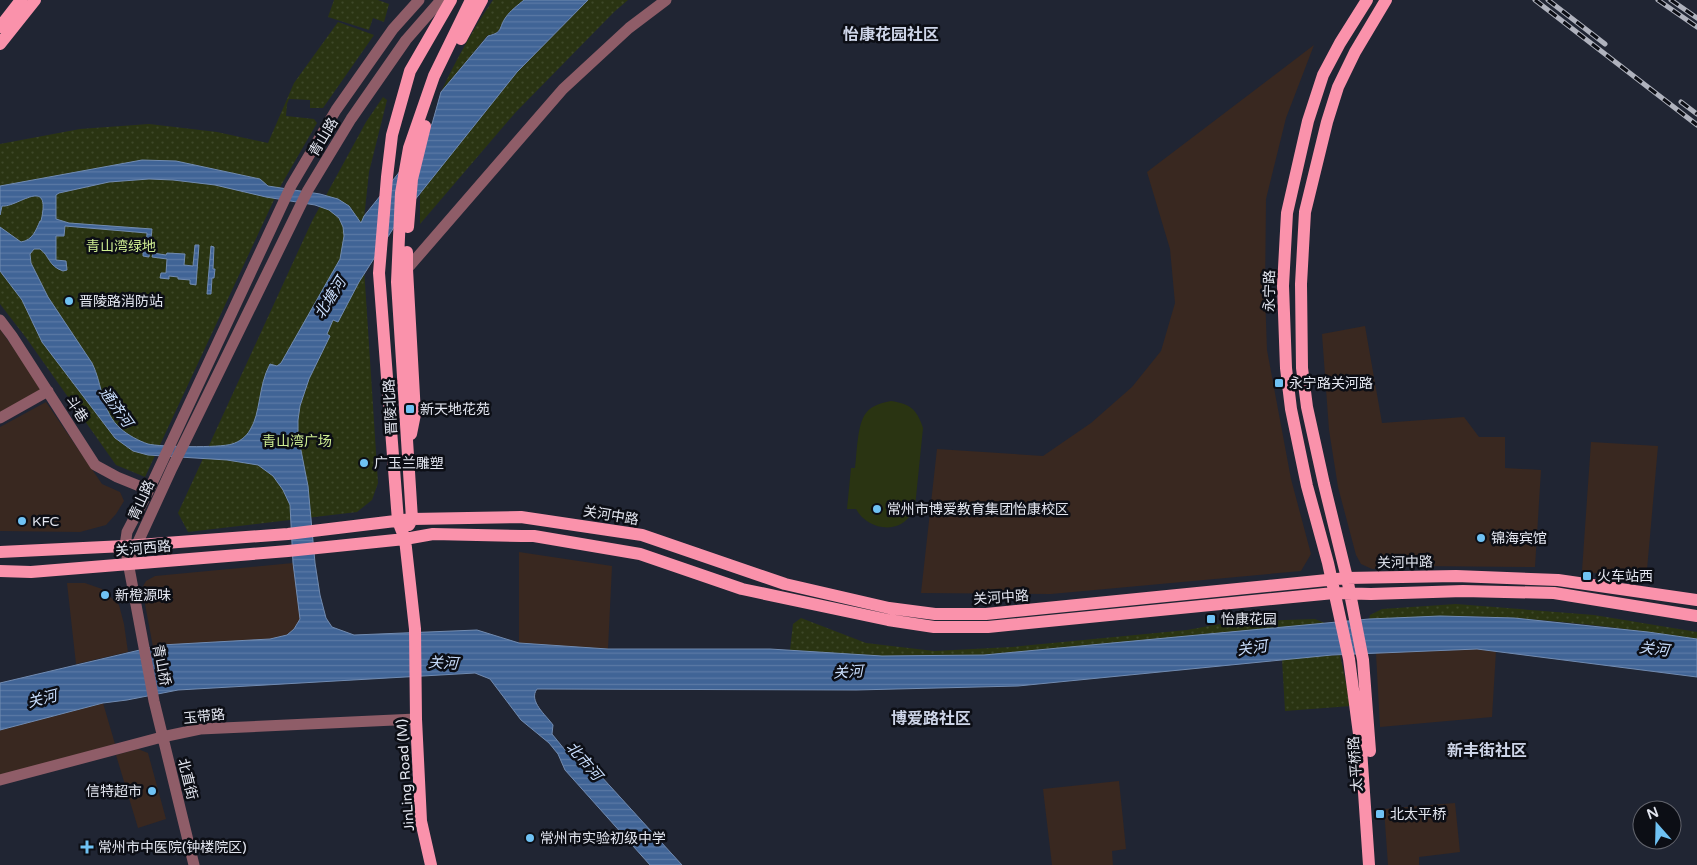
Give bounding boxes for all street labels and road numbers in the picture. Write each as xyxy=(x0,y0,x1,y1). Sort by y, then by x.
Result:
street label: 青山路 xyxy=(305,115,342,160)
street label: 永宁路 xyxy=(1261,270,1278,312)
street label: 晋陵北路 xyxy=(381,379,400,435)
street label: 斗巷 xyxy=(62,393,91,426)
street label: 青山路 xyxy=(125,478,158,523)
street label: 关河中路 xyxy=(582,503,640,528)
street label: 关河西路 xyxy=(114,538,172,559)
street label: 关河中路 xyxy=(1377,554,1433,571)
street label: 关河中路 xyxy=(973,587,1030,608)
street label: 青山桥 xyxy=(149,643,174,687)
street label: 玉带路 xyxy=(182,706,226,727)
street label: JinLing Road (M) xyxy=(393,718,418,832)
street label: 太平桥路 xyxy=(1345,735,1366,792)
street label: 北直街 xyxy=(174,757,201,802)

